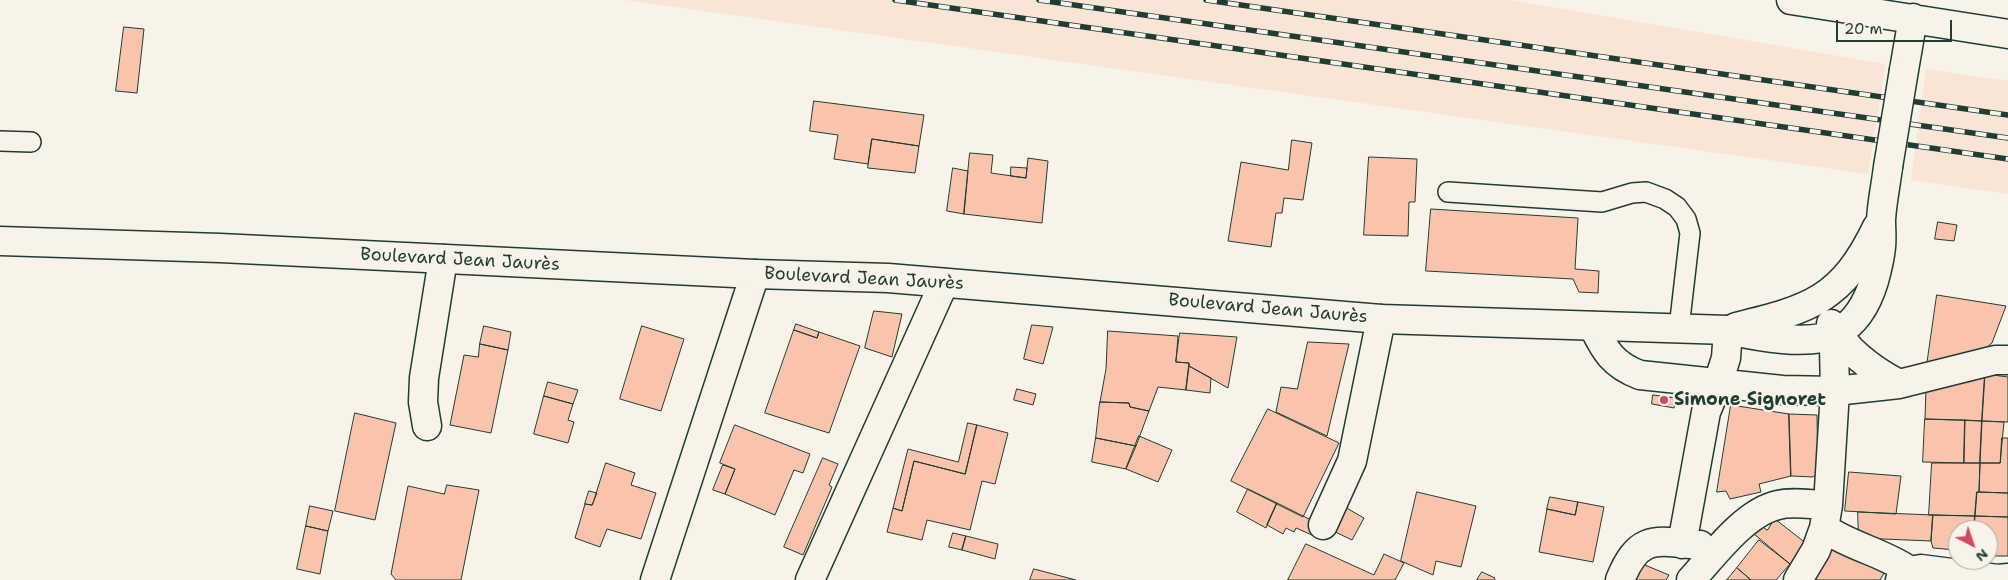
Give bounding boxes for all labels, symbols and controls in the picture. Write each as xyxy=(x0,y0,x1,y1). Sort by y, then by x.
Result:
scale bar xyxy=(1838,10,1954,42)
text: 20 m xyxy=(1844,19,1883,39)
street label: Boulevard Jean Jaurès xyxy=(360,244,560,276)
street label: Boulevard Jean Jaurès xyxy=(764,263,964,295)
street label: Boulevard Jean Jaurès xyxy=(1167,290,1369,328)
place label: Simone Signoret xyxy=(1674,389,1826,411)
marker: Simone Signoret xyxy=(1658,394,1670,406)
north arrow xyxy=(1948,520,1998,570)
text: N xyxy=(1972,545,1992,566)

